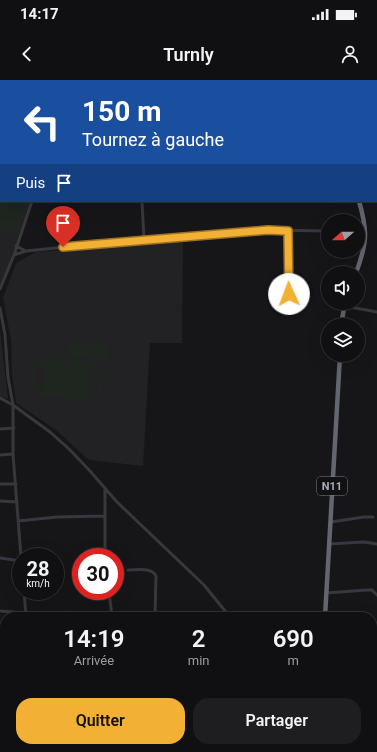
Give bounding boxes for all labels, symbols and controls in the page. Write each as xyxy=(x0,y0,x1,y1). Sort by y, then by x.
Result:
text: 14:17 xyxy=(20,5,59,23)
icon: back xyxy=(16,43,38,65)
icon: person xyxy=(339,43,361,65)
text: Turnly xyxy=(163,44,214,65)
text: 150 m xyxy=(82,95,161,128)
icon: left xyxy=(16,96,68,148)
text: Tournez à gauche xyxy=(82,129,224,150)
icon: arrive xyxy=(53,172,75,194)
text: Puis xyxy=(16,174,45,192)
pin xyxy=(46,206,80,247)
icon: arrive xyxy=(52,212,74,234)
north arrow xyxy=(321,214,365,258)
map controls xyxy=(321,214,365,362)
button: sound xyxy=(321,266,365,310)
position arrow xyxy=(268,273,310,315)
button: layers xyxy=(321,318,365,362)
road number: N11 xyxy=(317,477,347,495)
speed limit sign: 30 xyxy=(72,548,124,600)
text: 28 xyxy=(27,557,49,581)
text: km/h xyxy=(26,578,50,589)
text: 14:19 xyxy=(63,625,125,653)
text: 2 xyxy=(192,625,205,653)
text: 690 xyxy=(273,625,314,653)
text: Arrivée xyxy=(74,653,114,668)
text: min xyxy=(188,653,209,668)
text: m xyxy=(288,653,299,668)
button: Quitter xyxy=(16,698,185,744)
button: Partager xyxy=(193,698,361,744)

